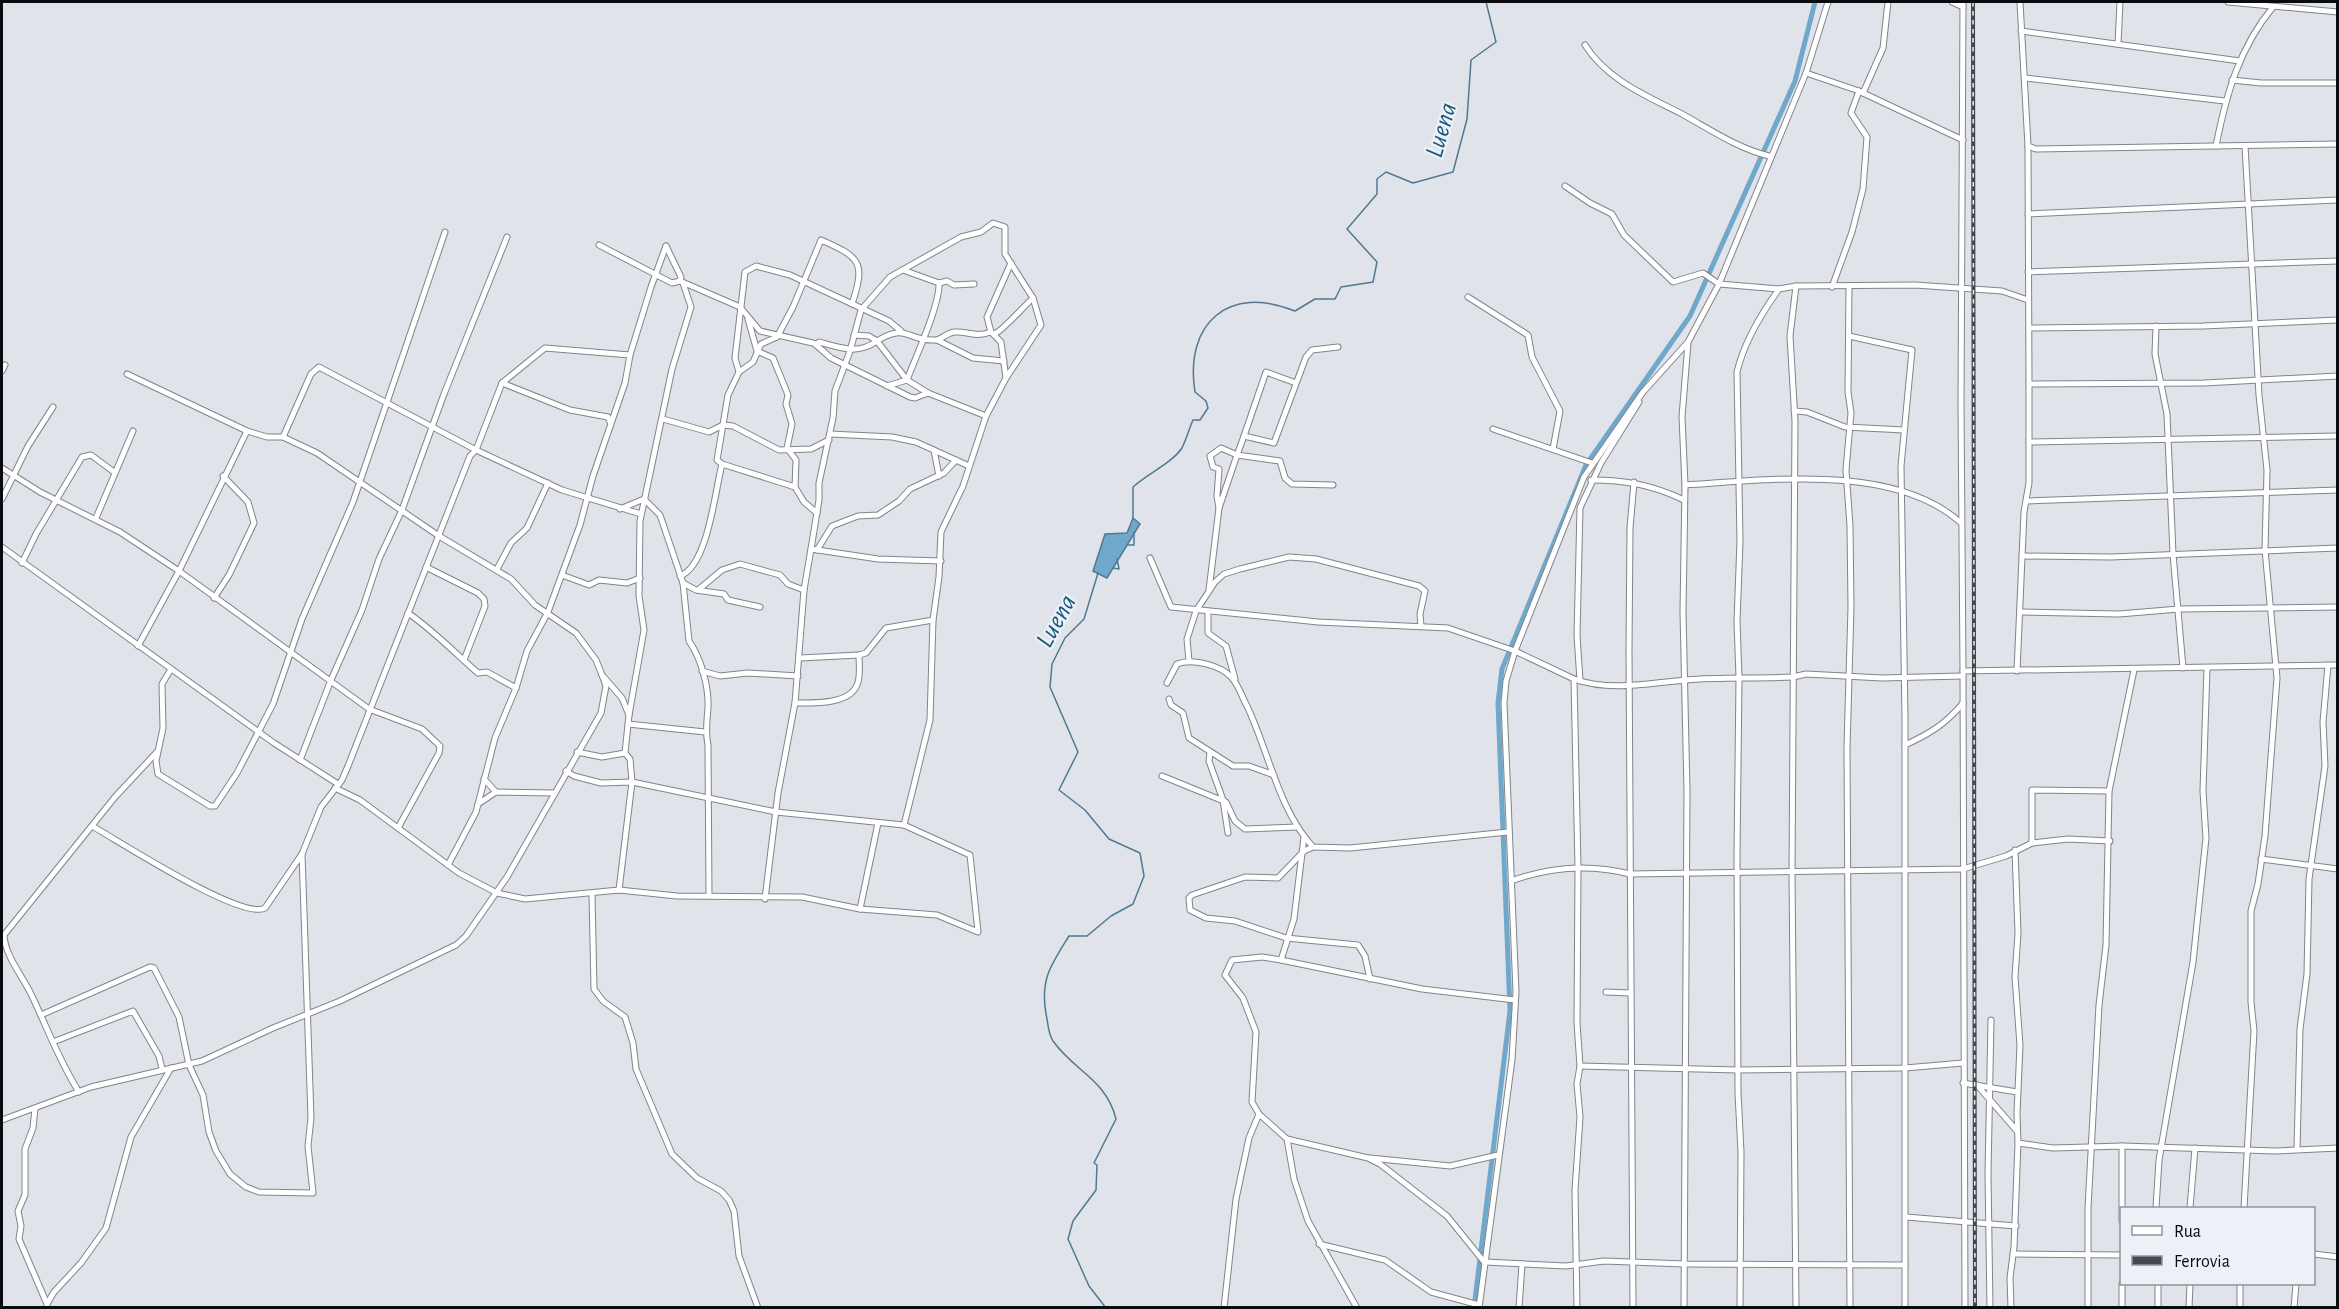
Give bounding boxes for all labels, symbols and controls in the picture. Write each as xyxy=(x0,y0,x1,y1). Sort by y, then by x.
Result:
water label: Luena xyxy=(1421,100,1461,160)
water label: Luena xyxy=(1031,590,1081,652)
legend xyxy=(2120,1207,2315,1285)
text: Rua xyxy=(2174,1223,2201,1241)
text: Ferrovia xyxy=(2174,1253,2230,1271)

